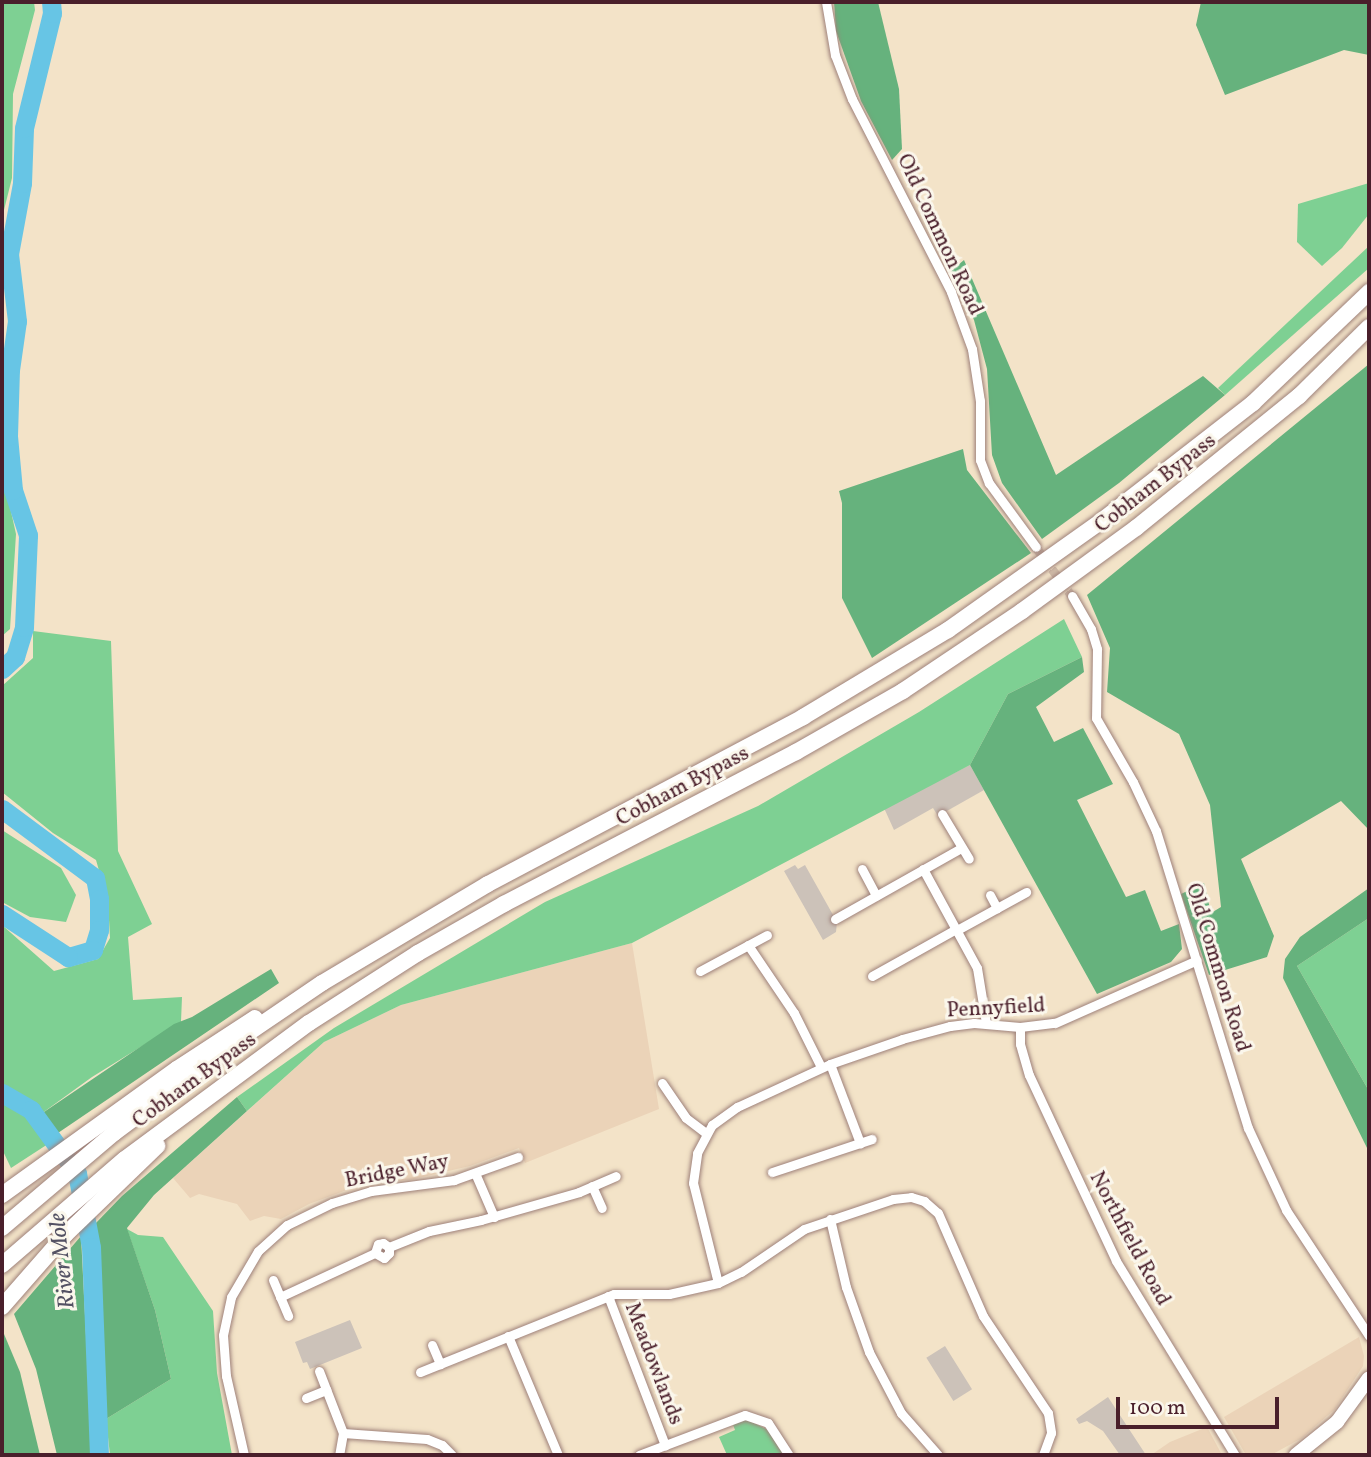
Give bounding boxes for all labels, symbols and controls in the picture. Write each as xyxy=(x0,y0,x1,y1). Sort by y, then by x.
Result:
street label: Old Common Road xyxy=(891,150,987,320)
street label: Cobham Bypass xyxy=(1090,429,1222,539)
street label: Cobham Bypass xyxy=(612,741,754,833)
street label: Old Common Road xyxy=(1179,881,1255,1055)
street label: Pennyfield xyxy=(946,994,1046,1024)
street label: Cobham Bypass xyxy=(128,1028,262,1134)
street label: Bridge Way xyxy=(343,1150,451,1194)
street label: Northfield Road xyxy=(1083,1168,1175,1310)
water label: River Mole xyxy=(44,1212,82,1310)
street label: Meadowlands xyxy=(618,1299,688,1429)
scale bar xyxy=(1119,1384,1282,1428)
text: 100 m xyxy=(1129,1394,1186,1423)

